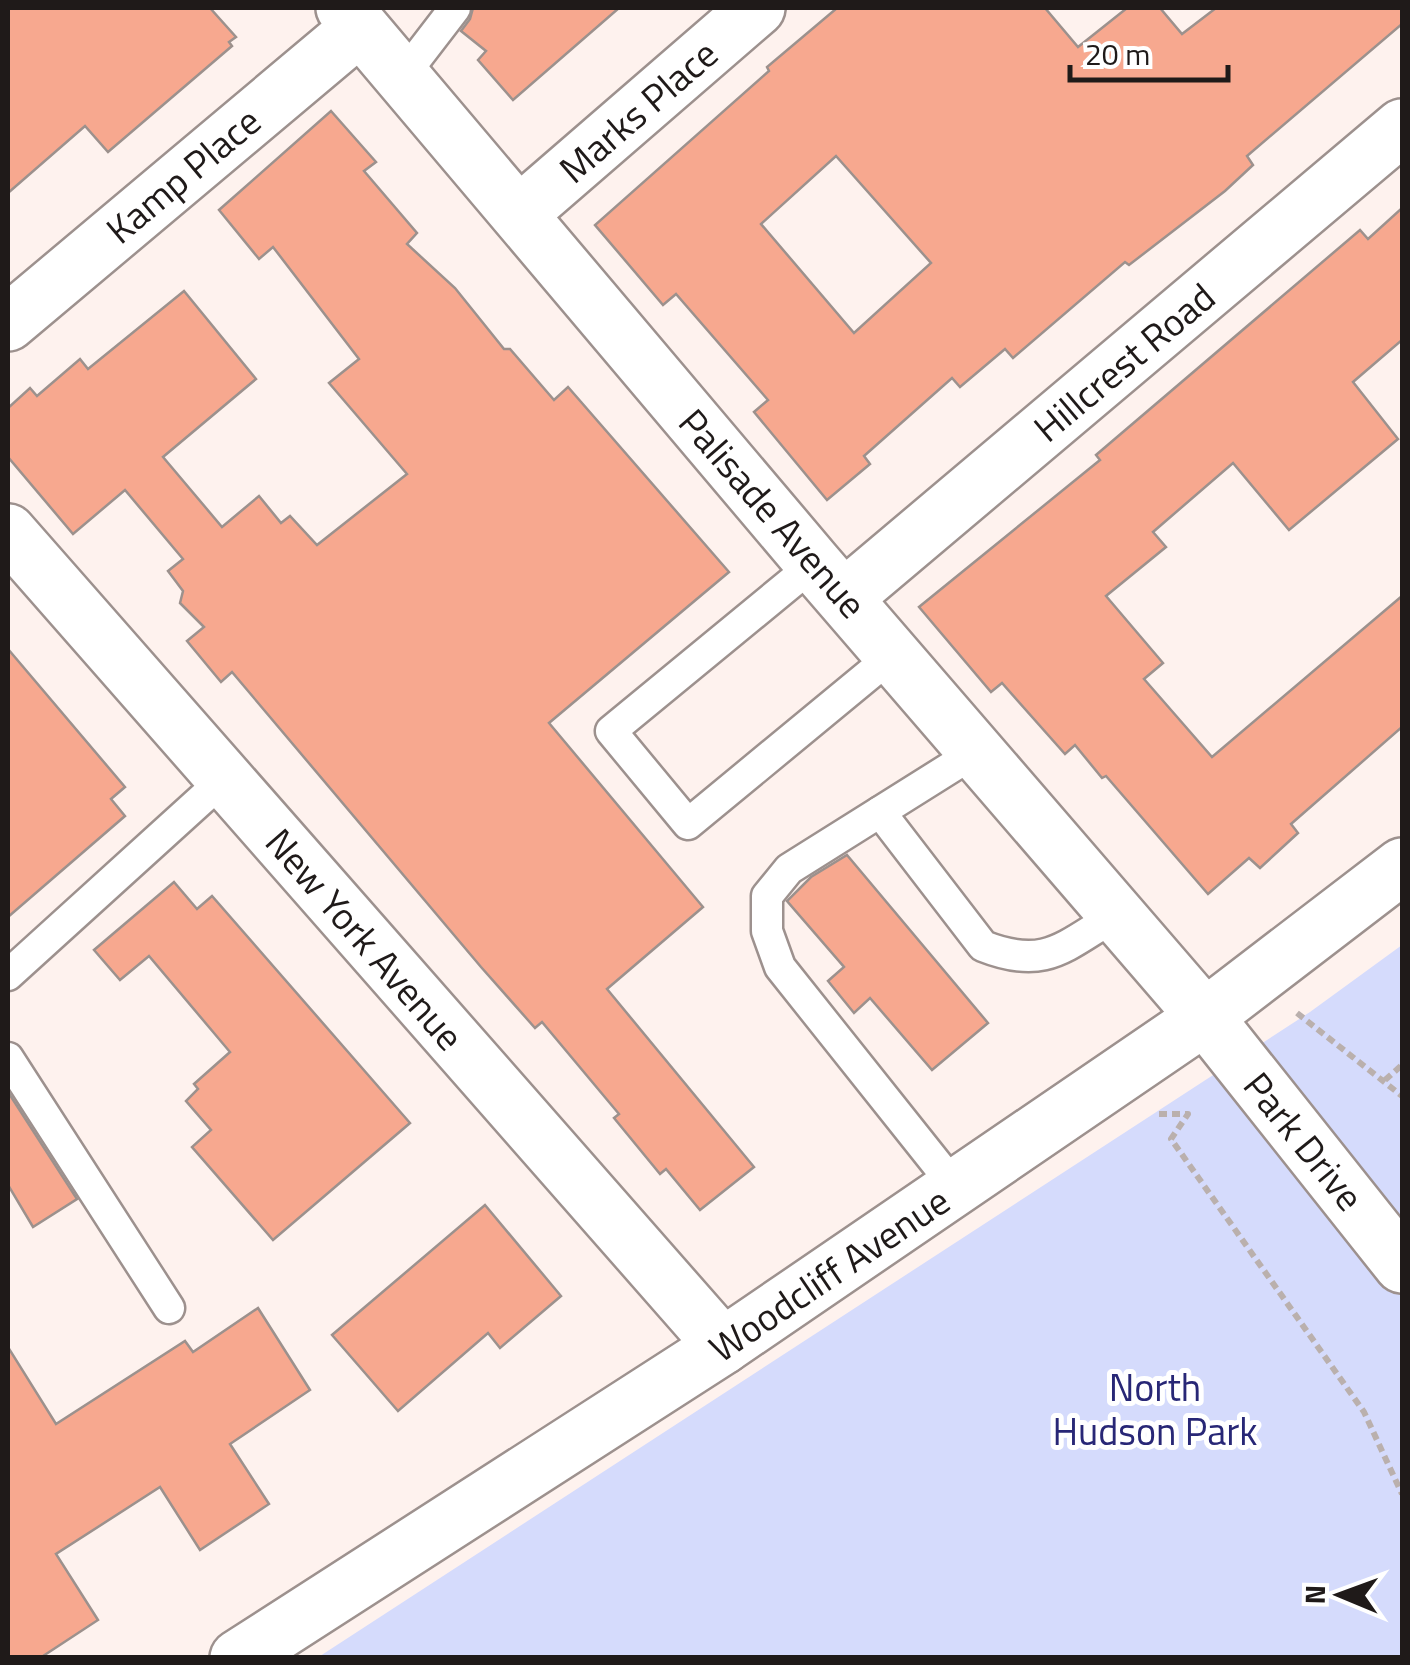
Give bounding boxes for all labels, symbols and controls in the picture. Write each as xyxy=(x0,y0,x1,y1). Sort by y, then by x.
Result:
scale bar xyxy=(1070,20,1228,82)
street label: Marks Place xyxy=(546,25,730,197)
text: 20 m xyxy=(1085,31,1150,77)
street label: Kamp Place xyxy=(93,93,273,257)
street label: Hillcrest Road xyxy=(1020,269,1228,455)
street label: Palisade Avenue xyxy=(665,395,881,631)
street label: New York Avenue xyxy=(252,815,478,1063)
street label: Park Drive xyxy=(1230,1059,1378,1223)
street label: Woodcliff Avenue xyxy=(697,1172,961,1376)
park label: North Hudson Park xyxy=(1052,1358,1258,1460)
north arrow xyxy=(1290,1545,1390,1645)
text: N xyxy=(1293,1584,1336,1605)

